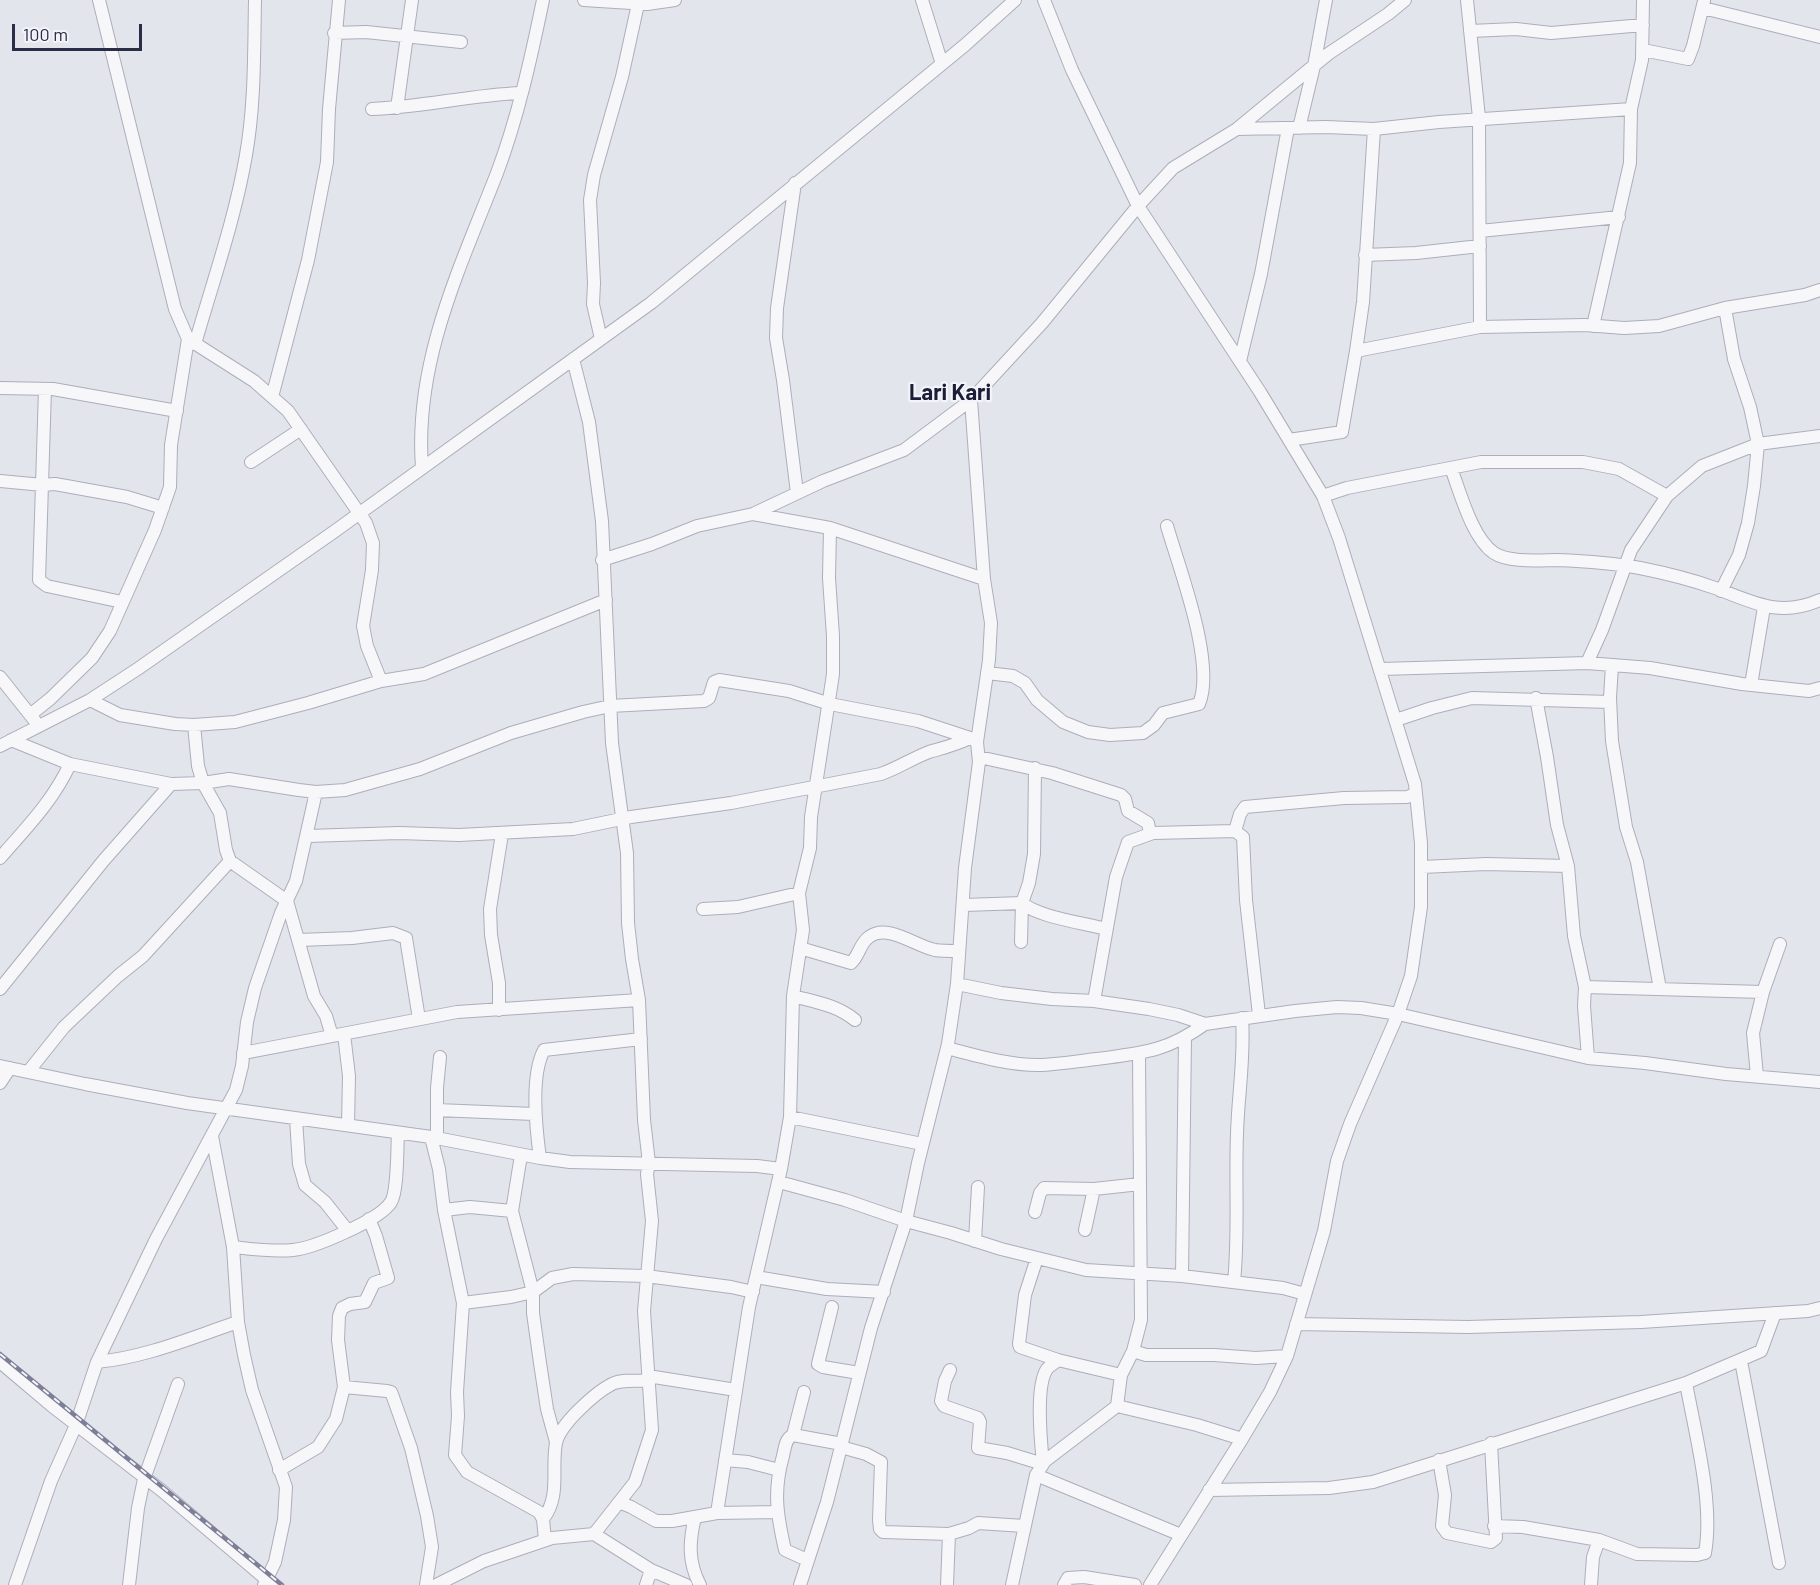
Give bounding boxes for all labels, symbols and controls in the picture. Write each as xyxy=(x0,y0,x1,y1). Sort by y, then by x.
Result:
scale bar xyxy=(15,12,146,50)
text: 100 m xyxy=(23,23,68,45)
district label: Lari Kari xyxy=(909,380,991,406)

